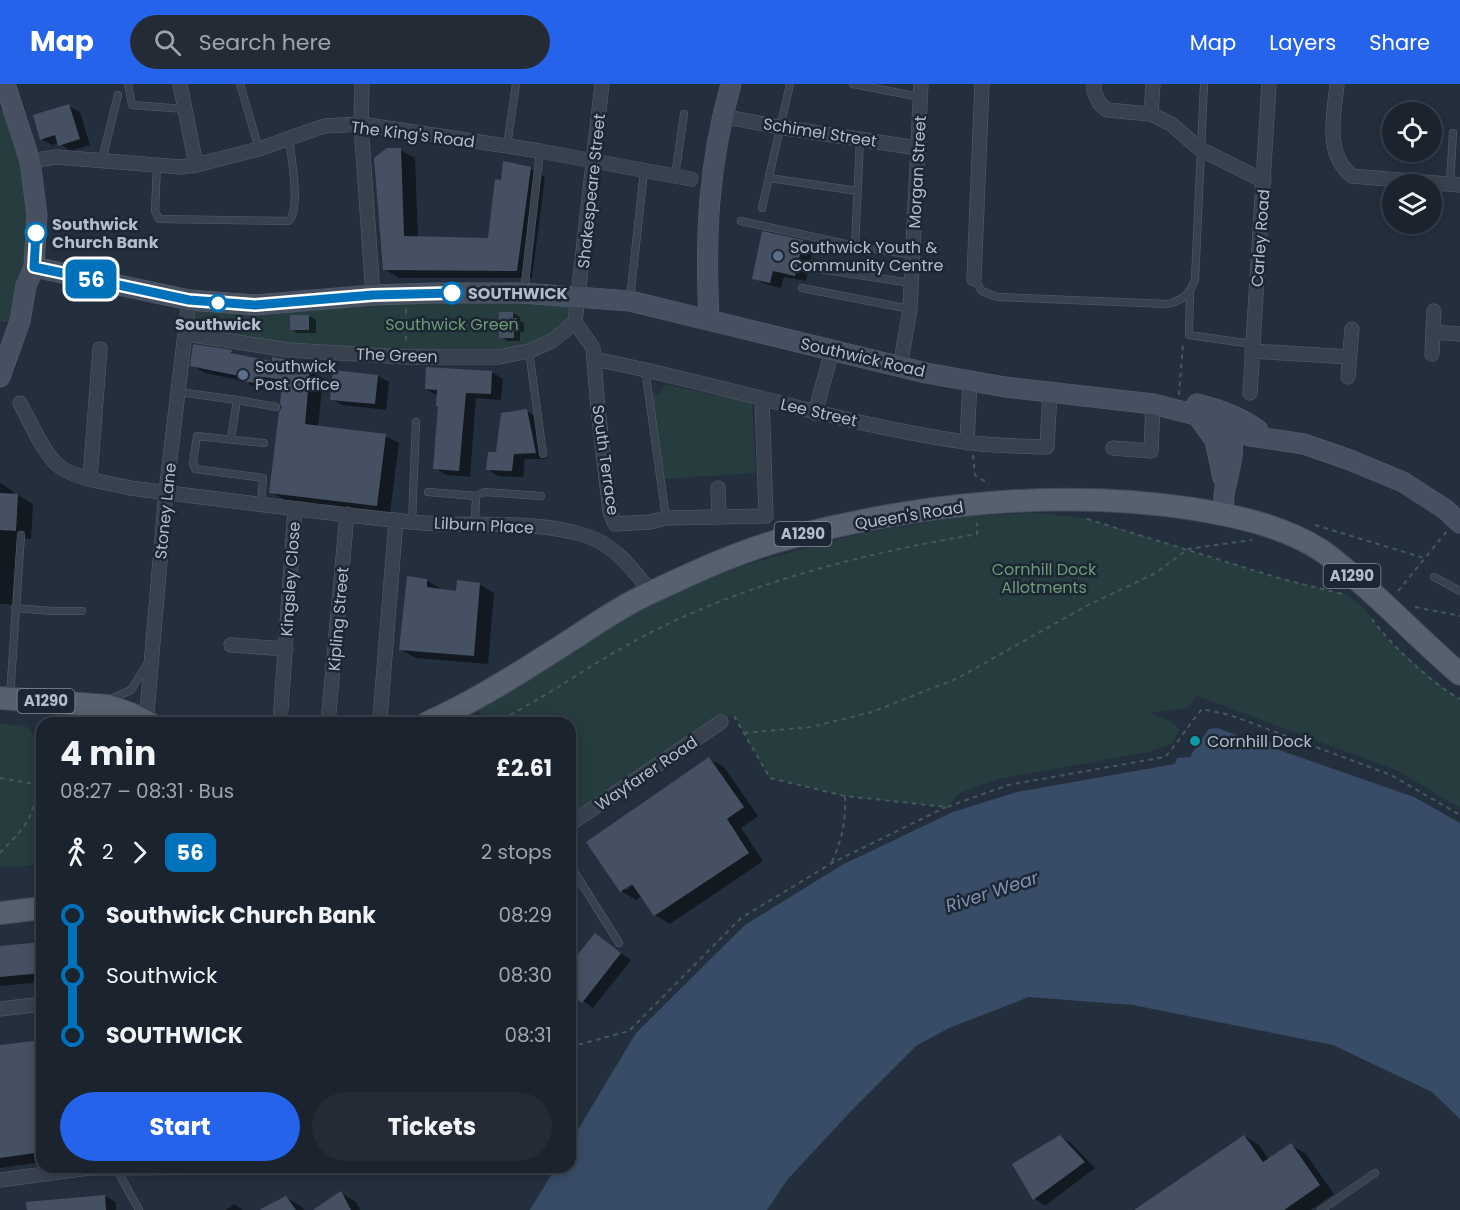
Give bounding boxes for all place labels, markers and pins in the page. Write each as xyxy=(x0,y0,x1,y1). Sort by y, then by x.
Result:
place label: Southwick Church Bank xyxy=(52,213,159,254)
marker: Southwick Church Bank xyxy=(25,222,47,244)
place label: Southwick Youth & Community Centre xyxy=(790,236,943,277)
marker: Southwick Youth & Community Centre xyxy=(771,249,785,263)
marker: SOUTHWICK xyxy=(441,282,463,304)
place label: SOUTHWICK xyxy=(468,282,568,305)
marker: Southwick xyxy=(209,294,227,312)
place label: Southwick xyxy=(175,313,261,336)
place label: Southwick Post Office xyxy=(255,355,340,396)
marker: Southwick Post Office xyxy=(236,368,250,382)
place label: Cornhill Dock xyxy=(1207,730,1312,753)
marker: Cornhill Dock xyxy=(1188,734,1202,748)

